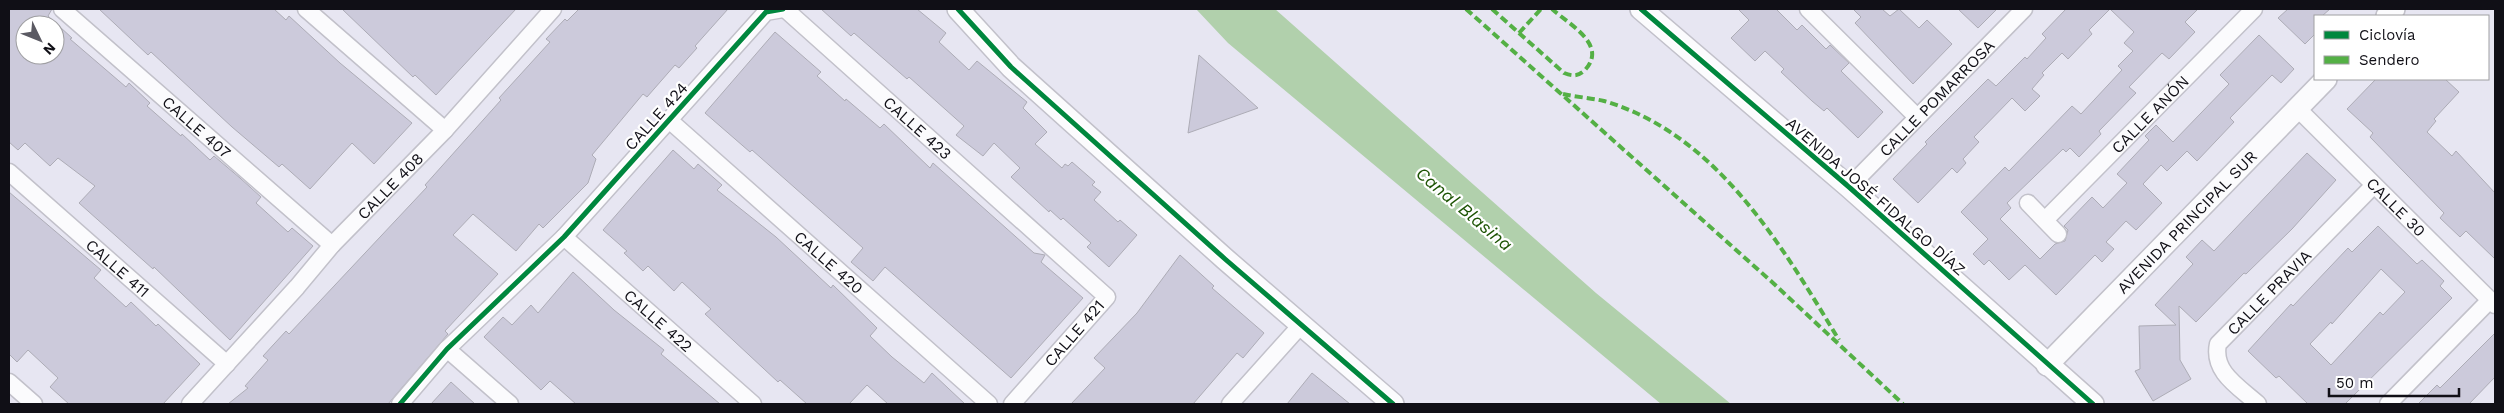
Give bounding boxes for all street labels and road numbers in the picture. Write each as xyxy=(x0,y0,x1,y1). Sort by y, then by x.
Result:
street label: CALLE POMARROSA xyxy=(1875,36,1999,161)
street label: CALLE ANÓN xyxy=(2108,72,2193,157)
street label: CALLE 424 xyxy=(621,78,692,154)
street label: CALLE 407 xyxy=(158,92,235,162)
street label: CALLE 423 xyxy=(879,93,955,163)
street label: AVENIDA JOSÉ FIDALGO DÍAZ xyxy=(1782,113,1969,279)
street label: AVENIDA PRINCIPAL SUR xyxy=(2113,147,2261,298)
street label: CALLE 408 xyxy=(353,149,427,224)
street label: CALLE 30 xyxy=(2362,174,2429,241)
street label: CALLE 420 xyxy=(790,227,867,298)
street label: CALLE 411 xyxy=(82,235,153,301)
street label: CALLE PRAVIA xyxy=(2223,246,2316,339)
street label: CALLE 422 xyxy=(620,286,696,356)
street label: CALLE 421 xyxy=(1040,296,1108,370)

